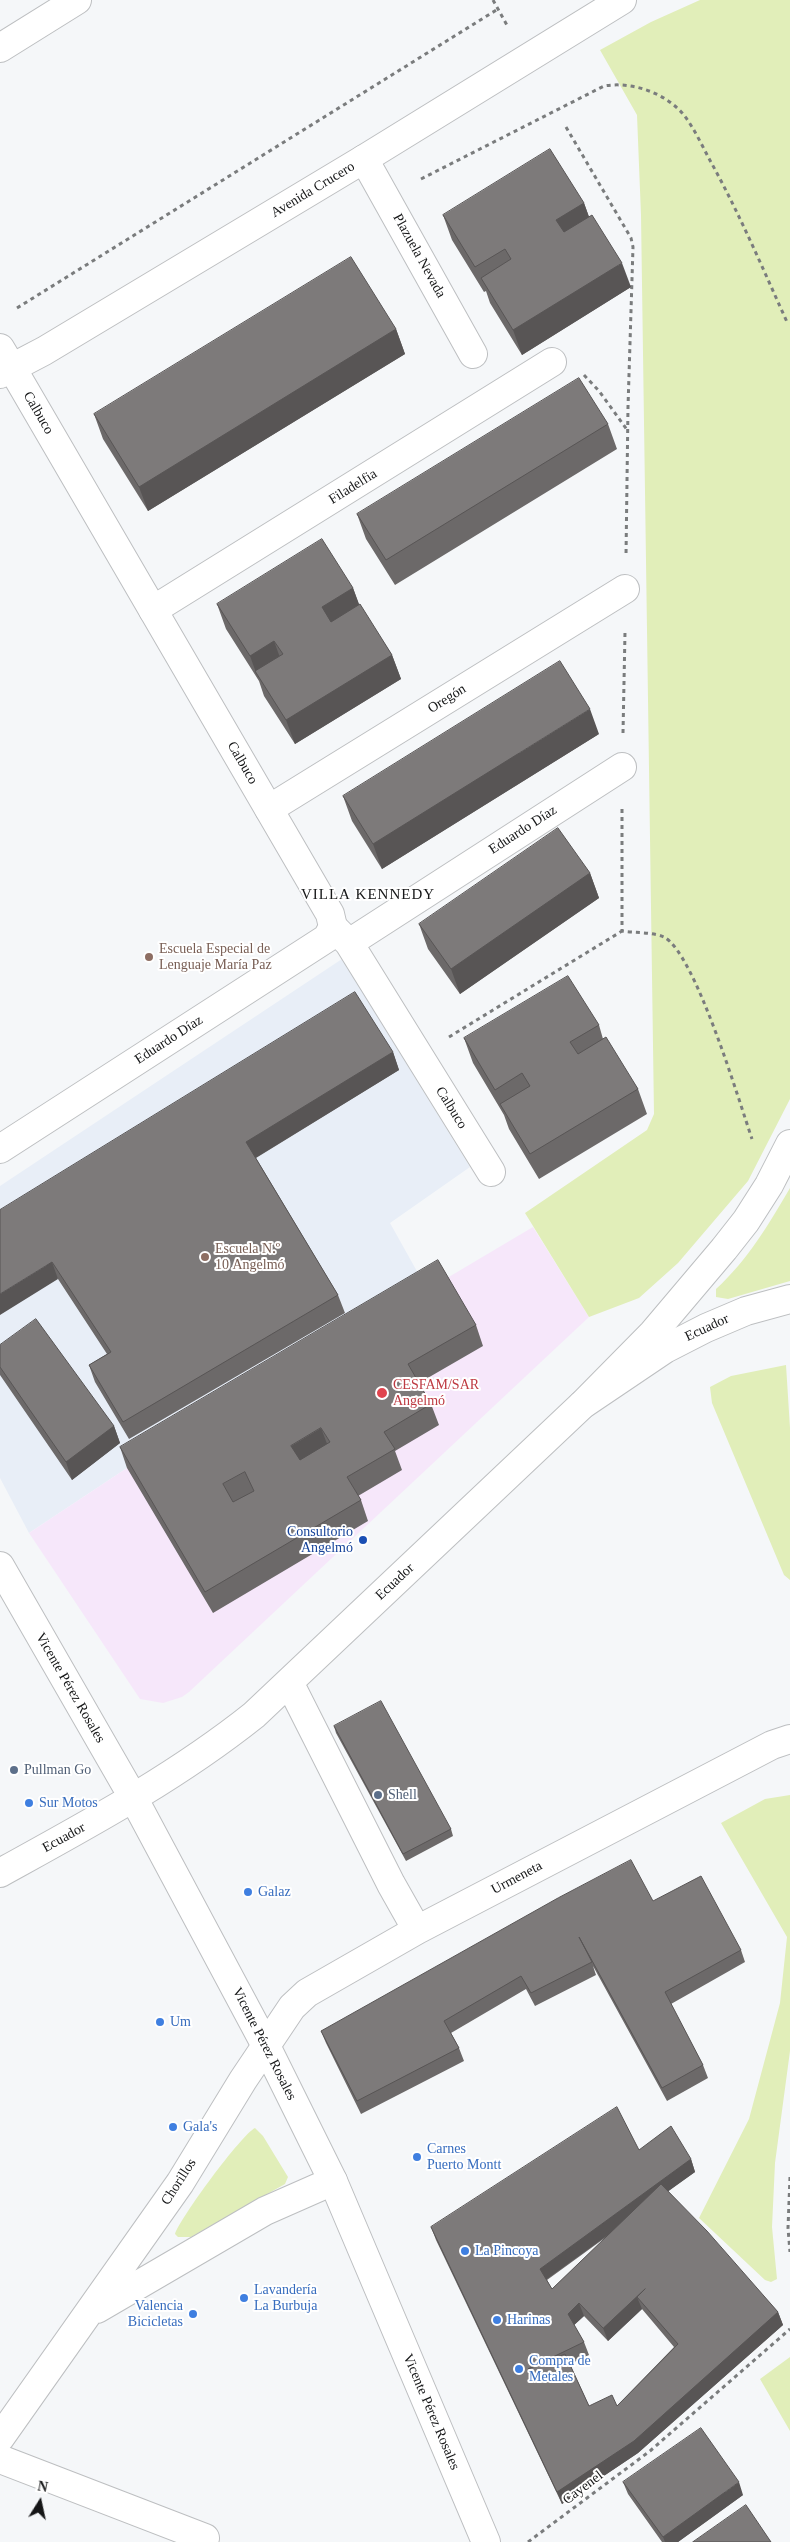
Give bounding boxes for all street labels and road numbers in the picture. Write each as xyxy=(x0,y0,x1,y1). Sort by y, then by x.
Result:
street label: Avenida Crucero xyxy=(268,158,358,222)
street label: Plazuela Nevada xyxy=(389,211,449,301)
street label: Calbuco xyxy=(19,389,57,437)
street label: Filadelfia xyxy=(326,466,380,508)
street label: Oregón xyxy=(425,681,469,717)
street label: Calbuco xyxy=(223,739,261,787)
street label: Eduardo Díaz xyxy=(486,802,560,858)
street label: Eduardo Díaz xyxy=(132,1012,206,1068)
street label: Calbuco xyxy=(432,1084,470,1132)
street label: Ecuador xyxy=(682,1311,732,1345)
street label: Ecuador xyxy=(372,1560,418,1604)
street label: Vicente Pérez Rosales xyxy=(32,1630,108,1746)
street label: Ecuador xyxy=(40,1819,88,1857)
street label: Urmeneta xyxy=(489,1858,545,1898)
street label: Vicente Pérez Rosales xyxy=(228,1985,300,2103)
street label: Chorillos xyxy=(158,2156,200,2208)
street label: Vicente Pérez Rosales xyxy=(399,2351,463,2473)
street label: Cayenel xyxy=(560,2467,606,2509)

